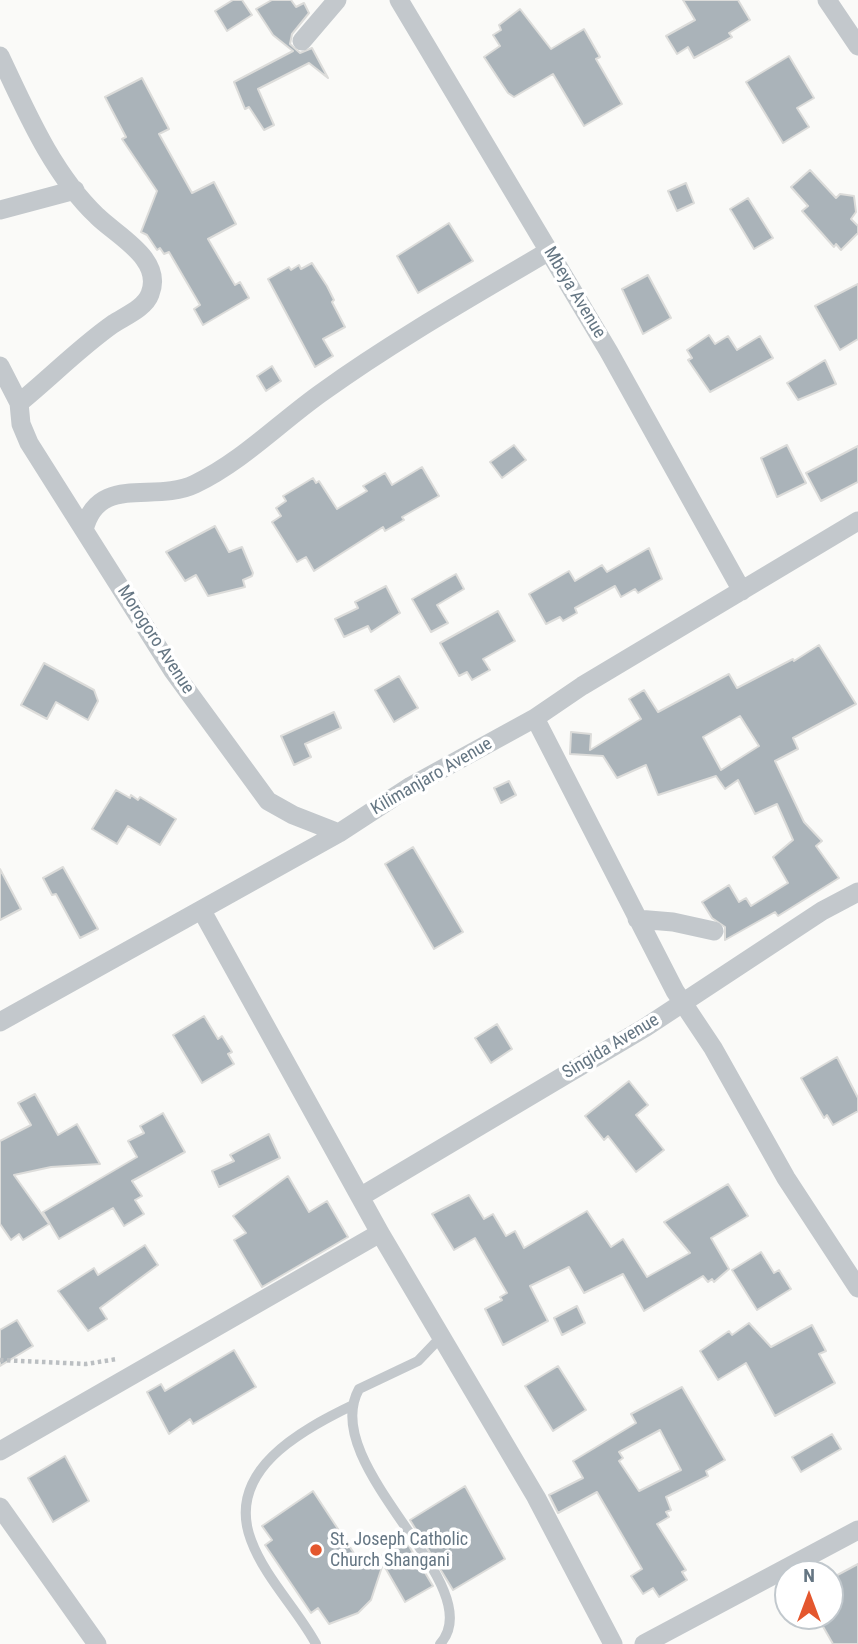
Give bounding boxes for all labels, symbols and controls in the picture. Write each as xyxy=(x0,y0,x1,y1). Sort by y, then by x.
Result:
street label: Mbeya Avenue xyxy=(538,243,610,343)
street label: Morogoro Avenue xyxy=(112,582,198,698)
street label: Kilimanjaro Avenue xyxy=(368,734,496,820)
street label: Singida Avenue xyxy=(559,1010,663,1084)
place label: St. Joseph Catholic Church Shangani xyxy=(330,1529,468,1572)
marker: St. Joseph Catholic Church Shangani xyxy=(308,1542,324,1558)
north arrow xyxy=(774,1560,844,1630)
text: N xyxy=(803,1564,815,1587)

